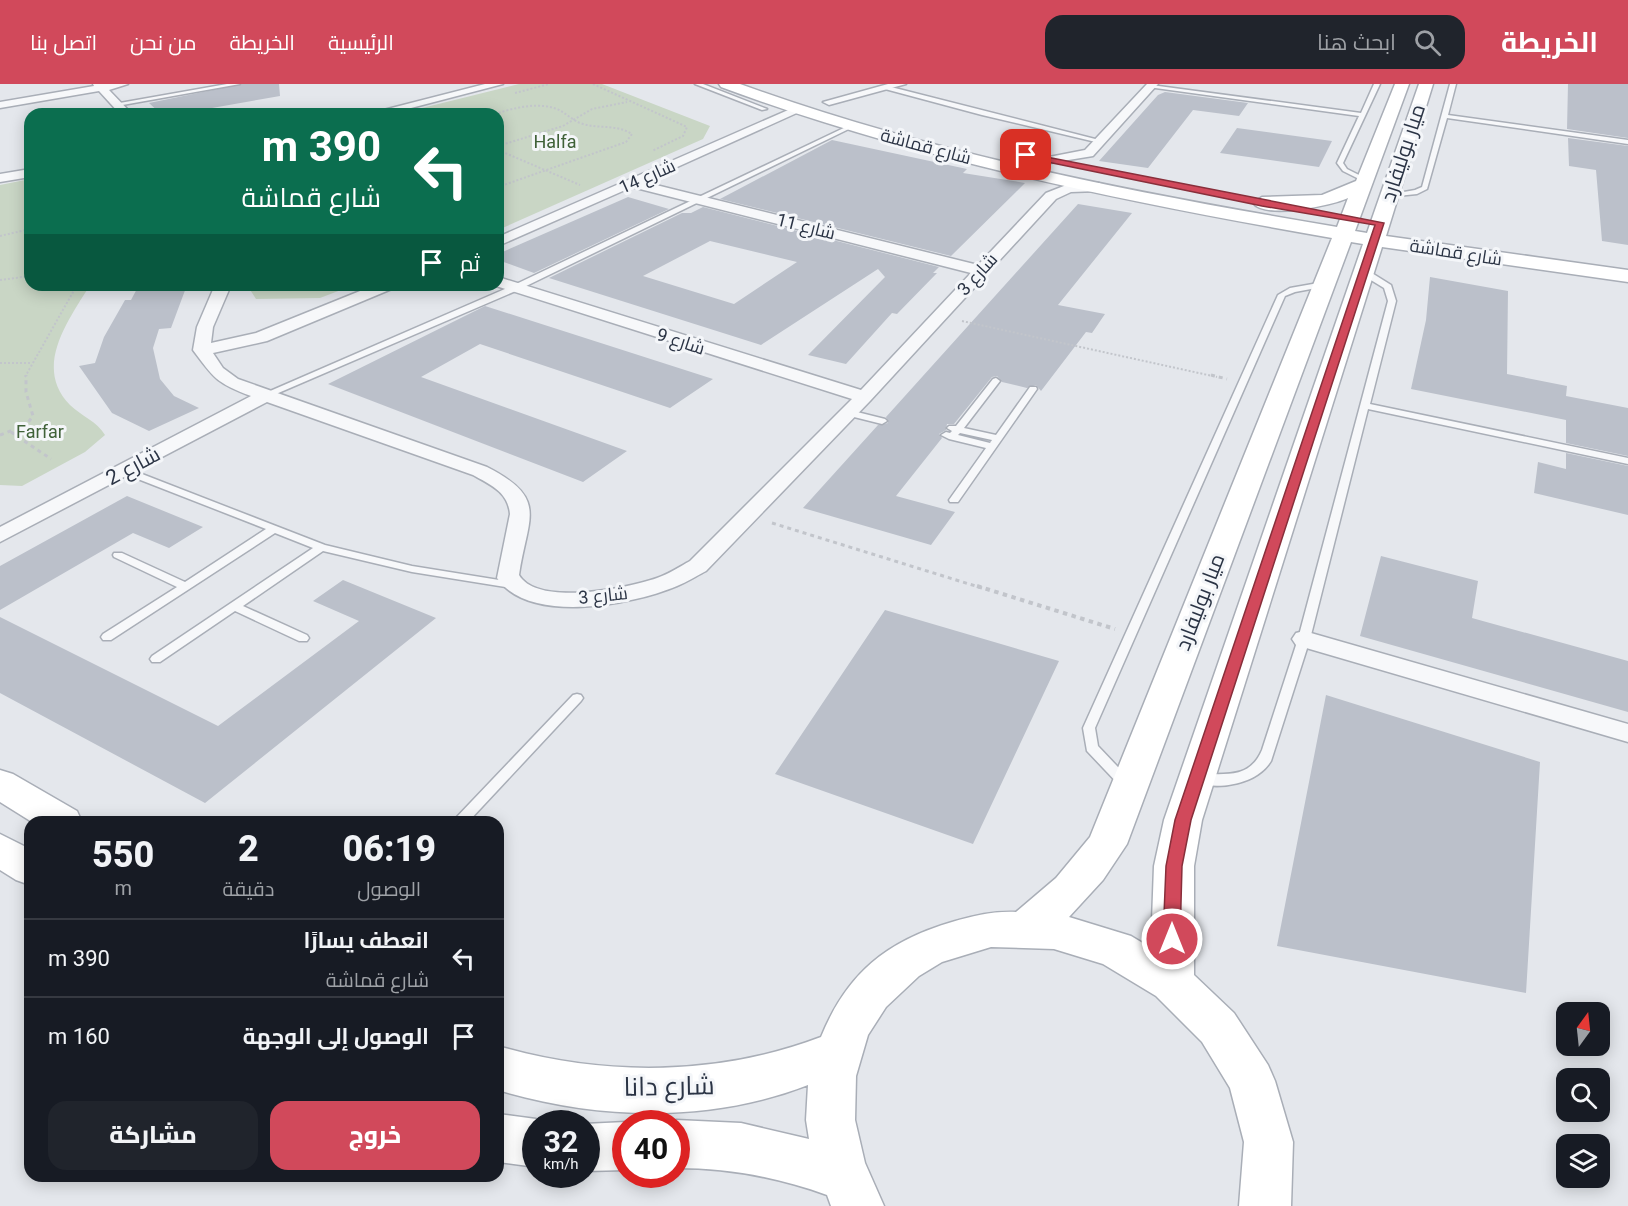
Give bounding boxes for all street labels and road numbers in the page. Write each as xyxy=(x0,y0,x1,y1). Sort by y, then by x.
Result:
street label: ميار بوليفارد xyxy=(1376,101,1430,205)
street label: شارع قماشة xyxy=(878,124,974,170)
street label: شارع 14 xyxy=(616,154,679,200)
street label: شارع 11 xyxy=(774,209,837,245)
street label: شارع قماشة xyxy=(1408,234,1504,272)
street label: شارع 3 xyxy=(953,249,1003,301)
street label: شارع 9 xyxy=(654,323,708,361)
street label: شارع 2 xyxy=(102,442,165,492)
street label: ميار بوليفارد xyxy=(1171,550,1229,654)
street label: شارع 3 xyxy=(577,582,629,610)
street label: شارع دانا xyxy=(623,1070,715,1104)

